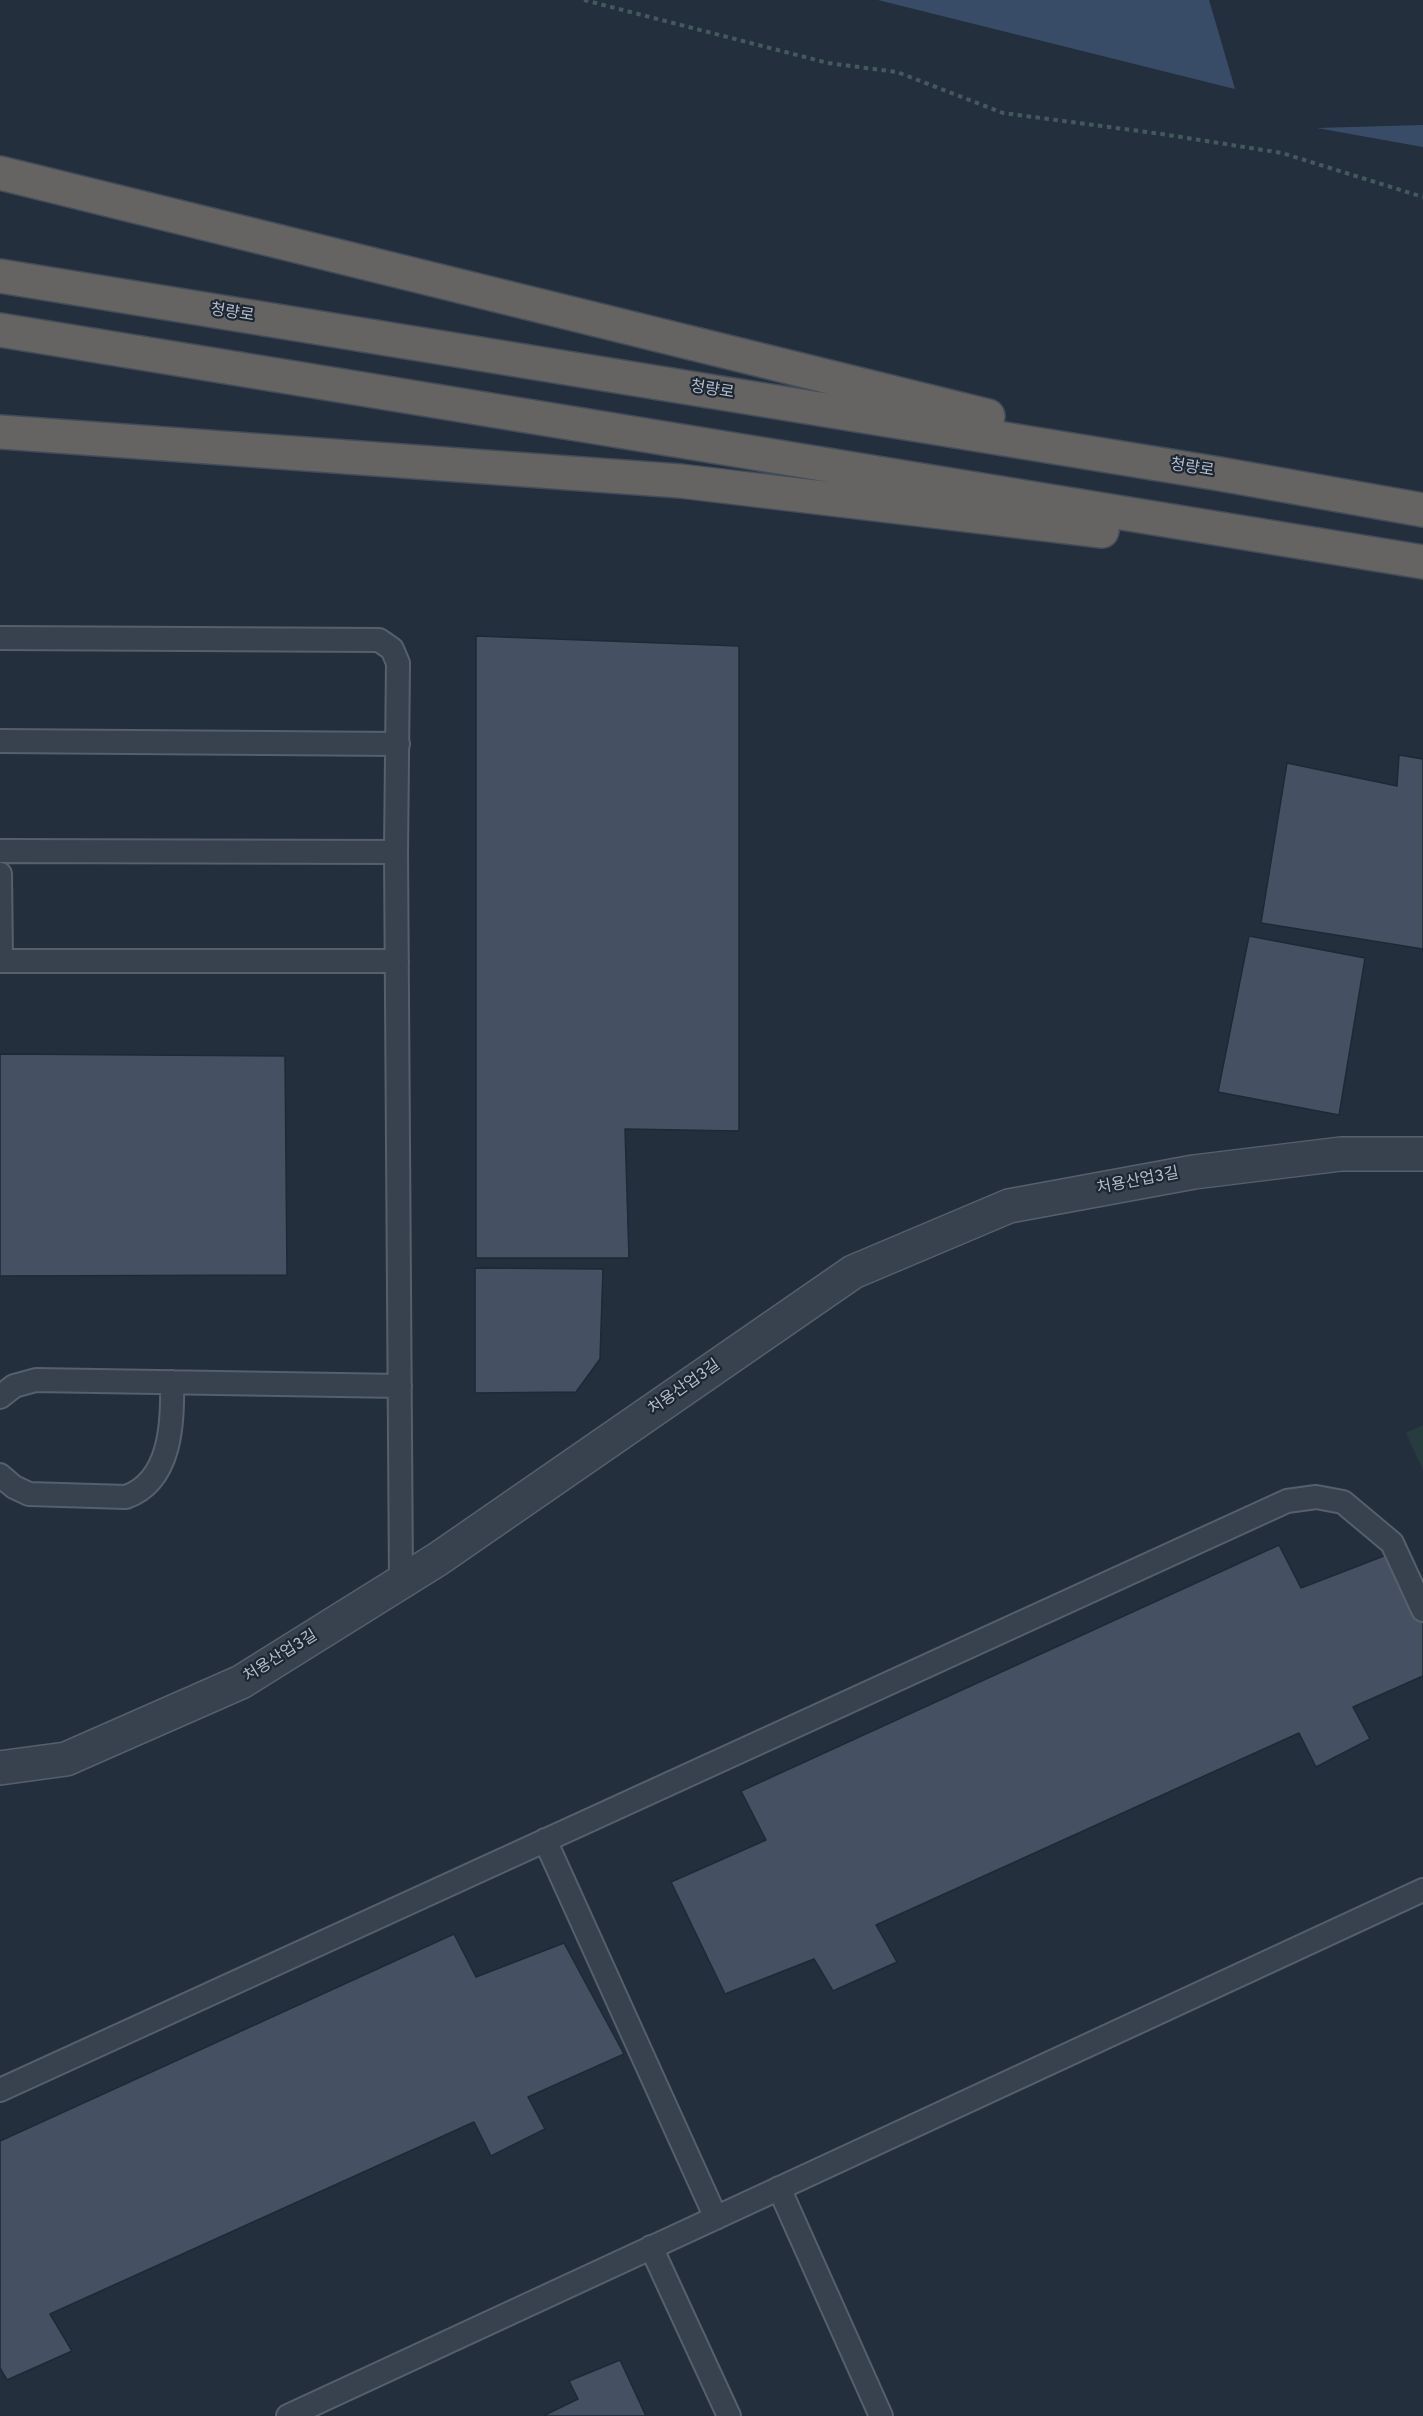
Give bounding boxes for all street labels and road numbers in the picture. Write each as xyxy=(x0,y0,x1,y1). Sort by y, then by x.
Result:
street label: 청량로 xyxy=(209,301,255,327)
street label: 청량로 xyxy=(689,378,735,404)
street label: 청량로 xyxy=(1169,456,1215,482)
street label: 처용산업3길 xyxy=(1095,1165,1181,1199)
street label: 처용산업3길 xyxy=(645,1356,725,1420)
street label: 처용산업3길 xyxy=(241,1627,321,1687)

